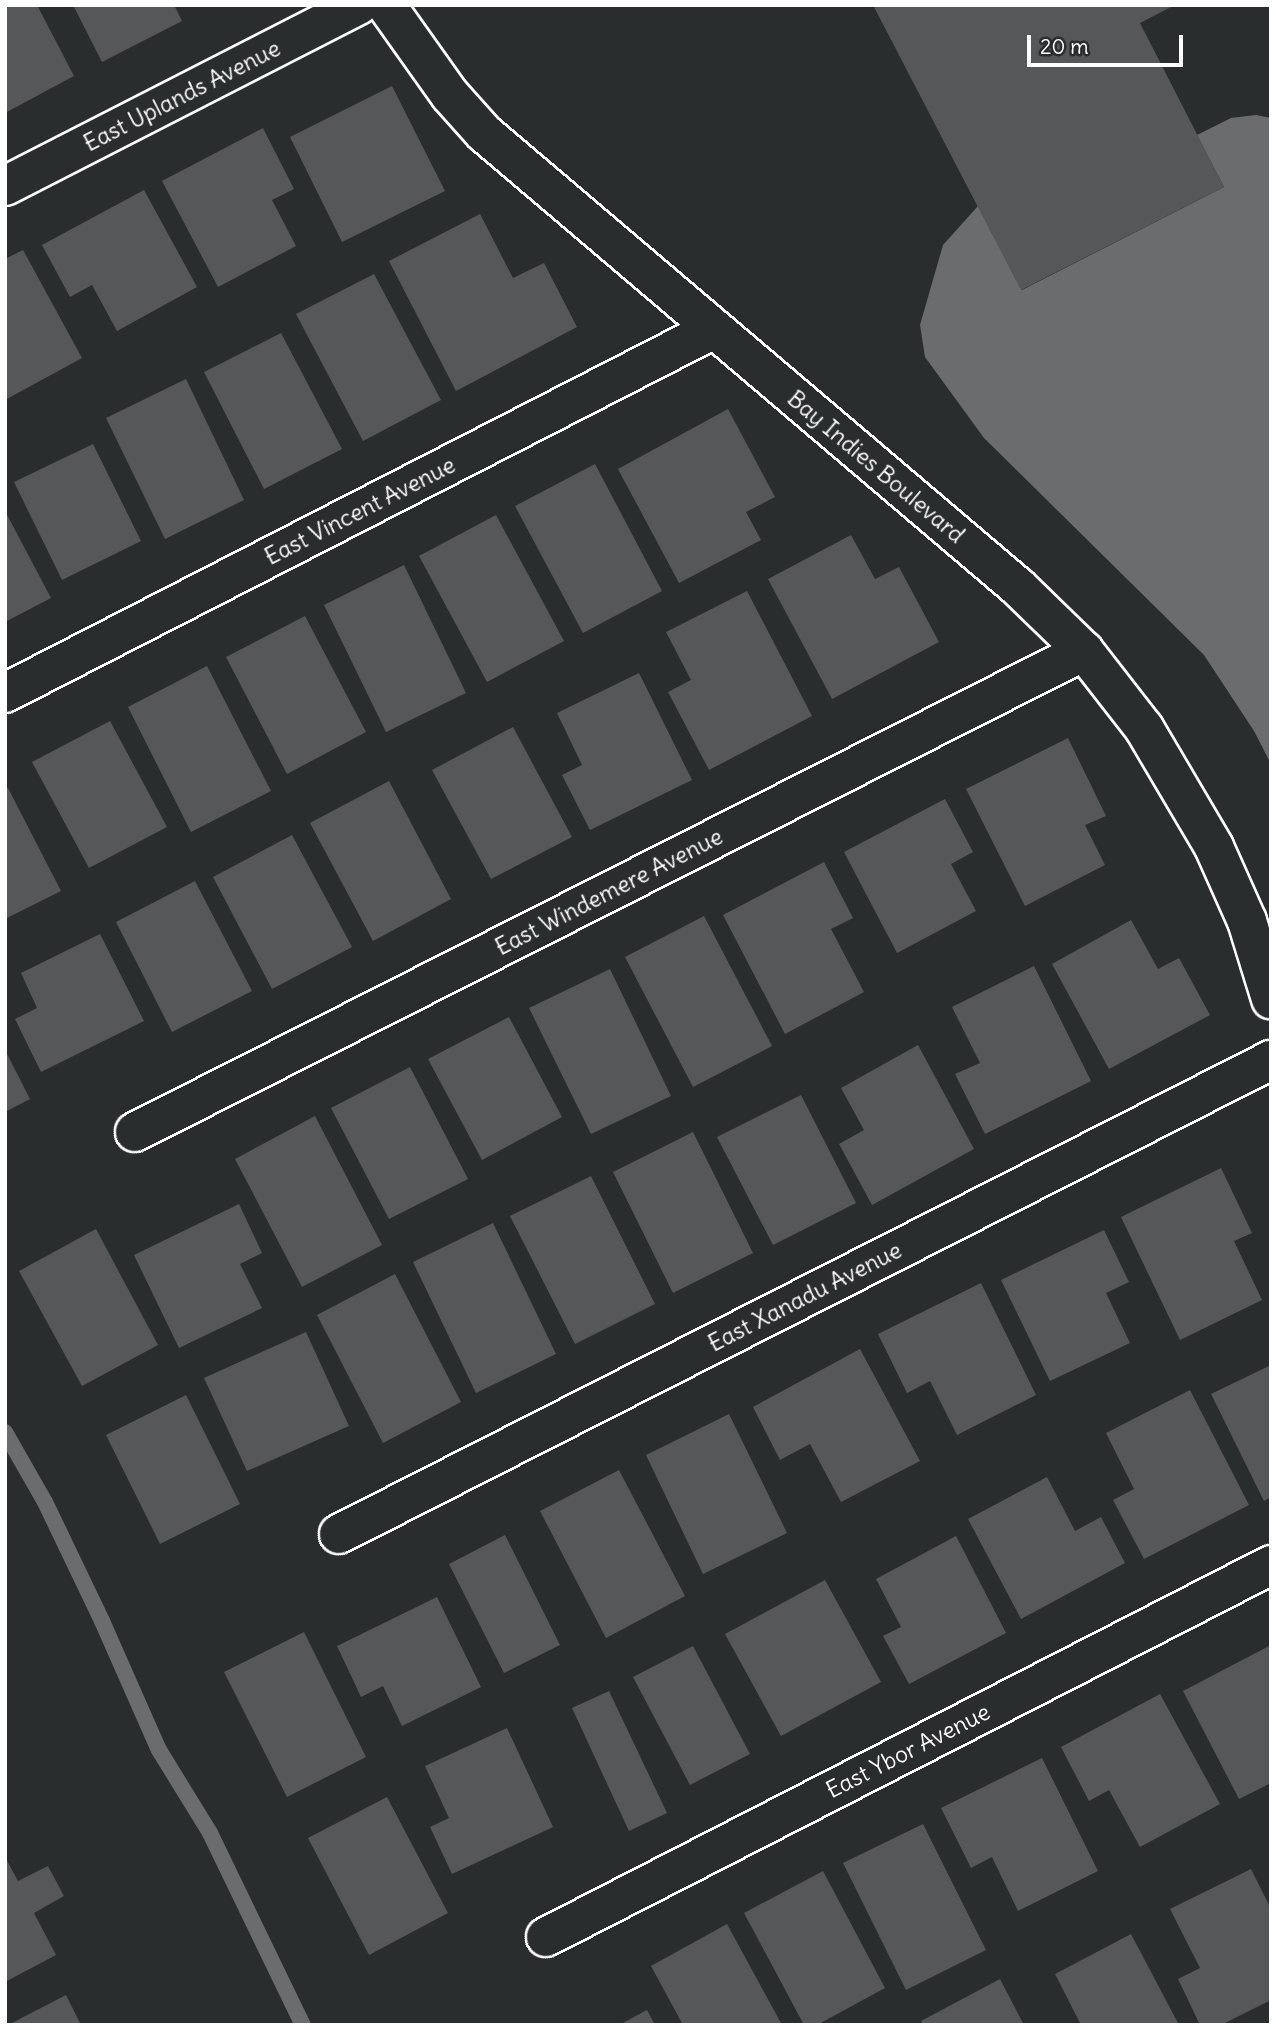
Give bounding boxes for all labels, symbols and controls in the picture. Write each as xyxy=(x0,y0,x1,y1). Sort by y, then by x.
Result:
scale bar xyxy=(1031,21,1187,65)
text: 20 m xyxy=(1040,33,1089,60)
street label: East Uplands Avenue xyxy=(79,34,285,158)
street label: Bay Indies Boulevard xyxy=(782,385,970,549)
street label: East Vincent Avenue xyxy=(260,451,460,571)
street label: East Windemere Avenue xyxy=(491,823,727,961)
street label: East Xanadu Avenue xyxy=(704,1236,906,1358)
street label: East Ybor Avenue xyxy=(821,1698,995,1804)

